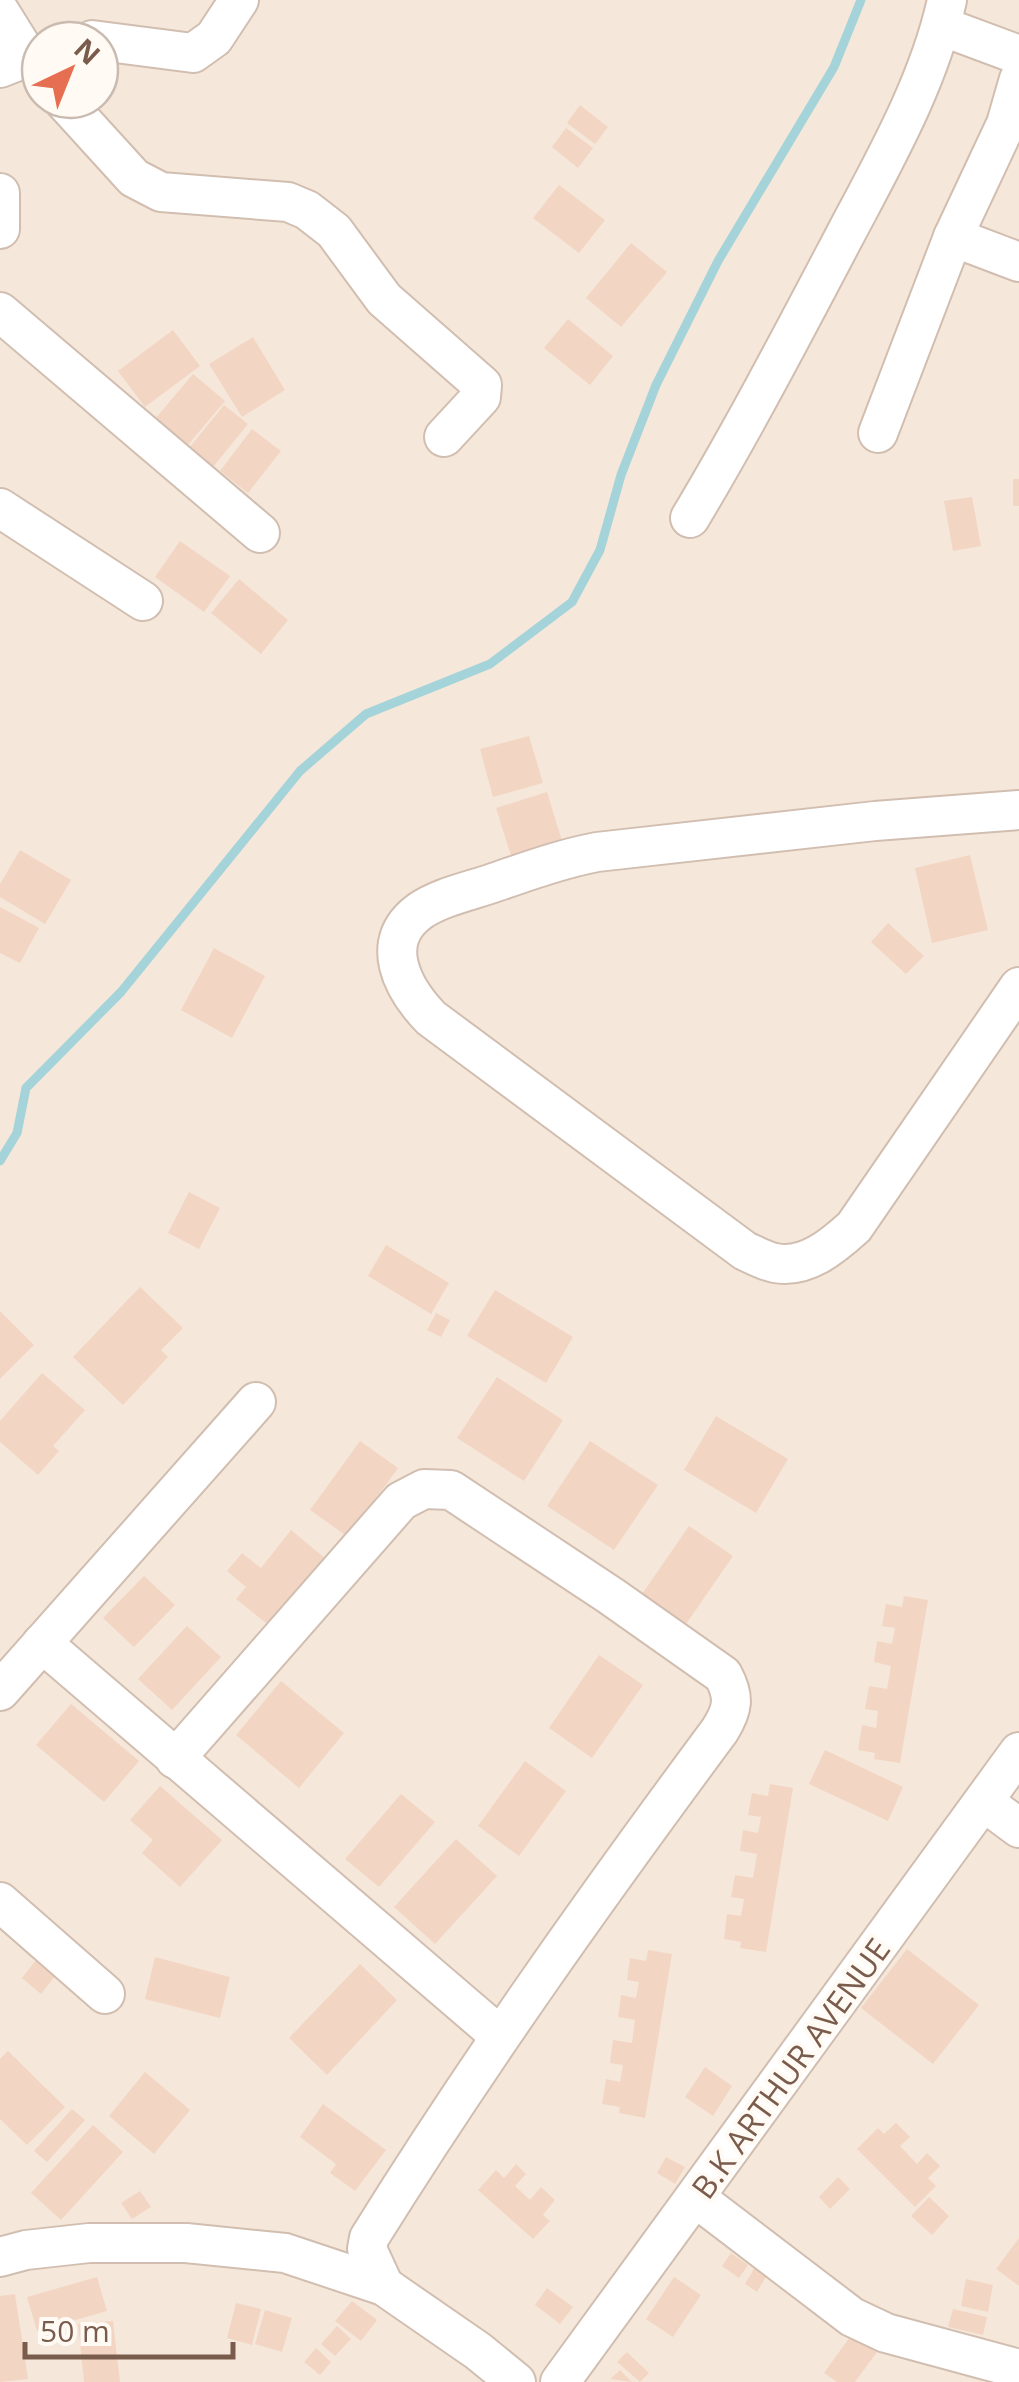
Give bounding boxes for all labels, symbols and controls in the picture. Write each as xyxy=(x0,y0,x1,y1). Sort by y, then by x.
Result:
north arrow xyxy=(20,20,120,120)
text: N xyxy=(66,29,109,73)
street label: B.K ARTHUR AVENUE xyxy=(681,1929,899,2207)
scale bar xyxy=(25,2297,232,2359)
text: 50 m xyxy=(40,2310,110,2351)

